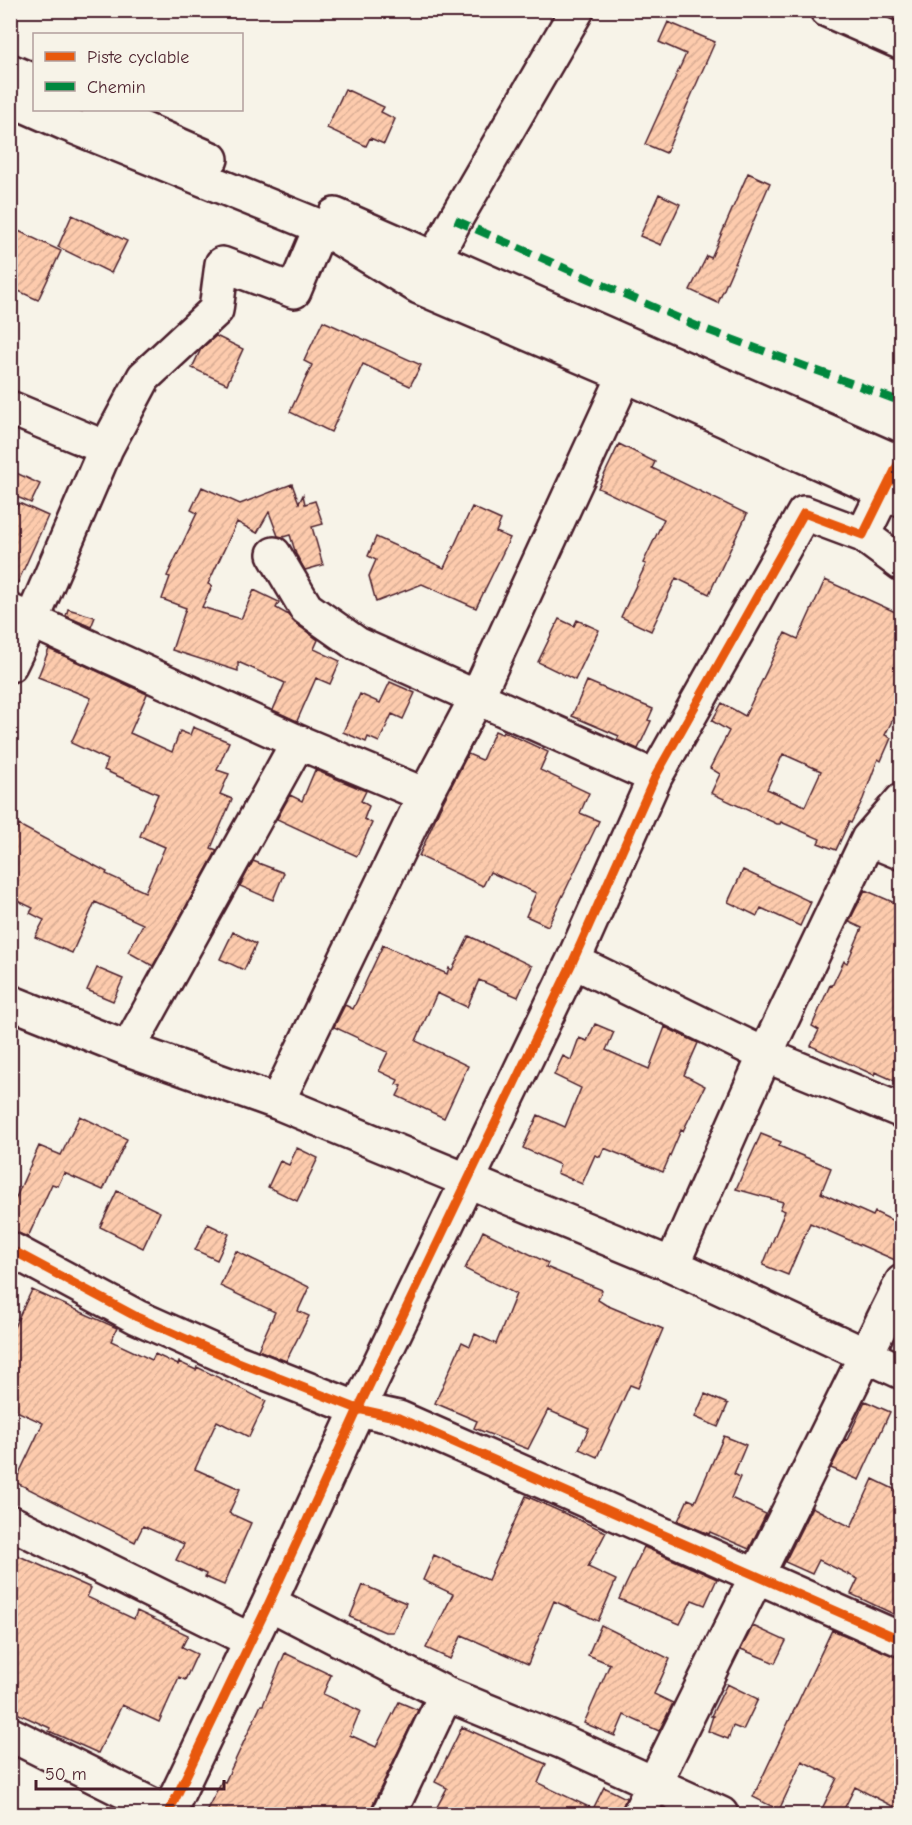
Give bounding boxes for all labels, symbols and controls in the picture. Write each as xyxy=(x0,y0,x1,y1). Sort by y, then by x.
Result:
legend xyxy=(33,33,243,111)
text: Piste cyclable xyxy=(87,47,189,68)
text: Chemin xyxy=(87,77,146,98)
scale bar xyxy=(36,1753,224,1791)
text: 50 m xyxy=(45,1764,87,1785)

